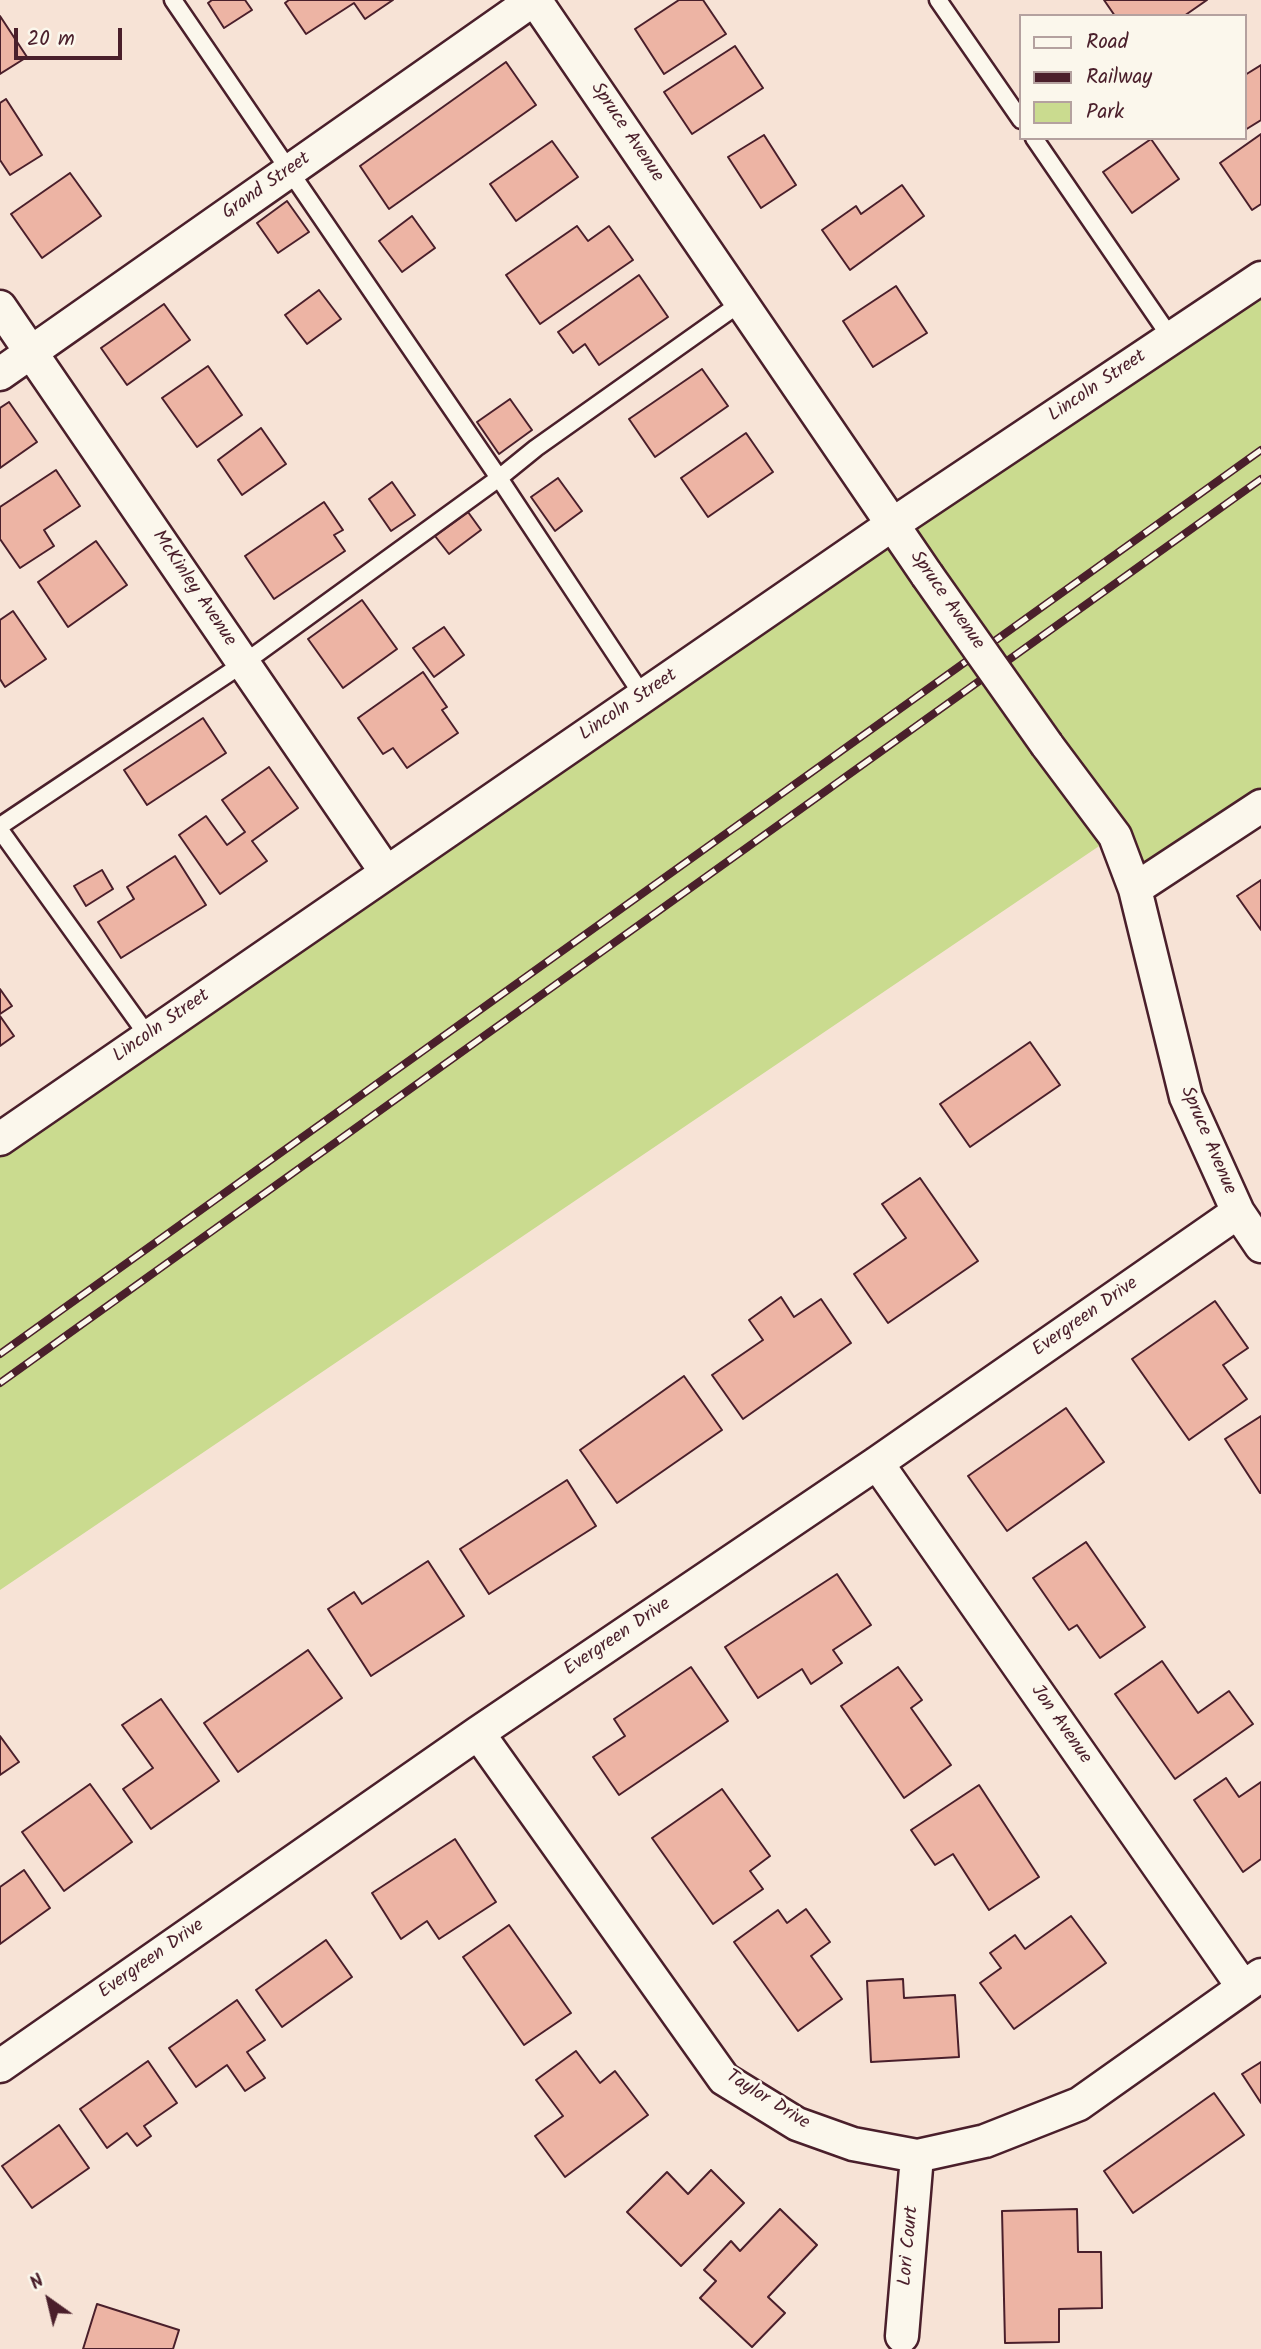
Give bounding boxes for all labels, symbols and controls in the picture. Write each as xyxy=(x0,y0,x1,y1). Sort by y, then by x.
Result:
scale bar xyxy=(18,14,126,58)
legend xyxy=(1020,14,1247,140)
text: 20 m xyxy=(27,23,75,56)
text: Road xyxy=(1086,26,1128,59)
text: Railway xyxy=(1086,61,1152,94)
street label: Spruce Avenue xyxy=(584,79,668,187)
text: Park xyxy=(1086,96,1124,129)
street label: Grand Street xyxy=(219,148,315,226)
street label: Lincoln Street xyxy=(1045,346,1151,428)
street label: McKinley Avenue xyxy=(146,527,240,651)
street label: Spruce Avenue xyxy=(904,547,988,655)
street label: Lincoln Street xyxy=(576,665,682,747)
street label: Lincoln Street xyxy=(109,985,215,1069)
street label: Spruce Avenue xyxy=(1174,1084,1240,1198)
street label: Evergreen Drive xyxy=(1029,1273,1143,1363)
street label: Evergreen Drive xyxy=(560,1594,676,1682)
street label: Jon Avenue xyxy=(1025,1681,1095,1769)
street label: Evergreen Drive xyxy=(95,1915,209,2005)
street label: Taylor Drive xyxy=(721,2066,813,2136)
street label: Lori Court xyxy=(895,2205,925,2287)
north arrow xyxy=(14,2265,84,2335)
text: N xyxy=(24,2267,51,2298)

